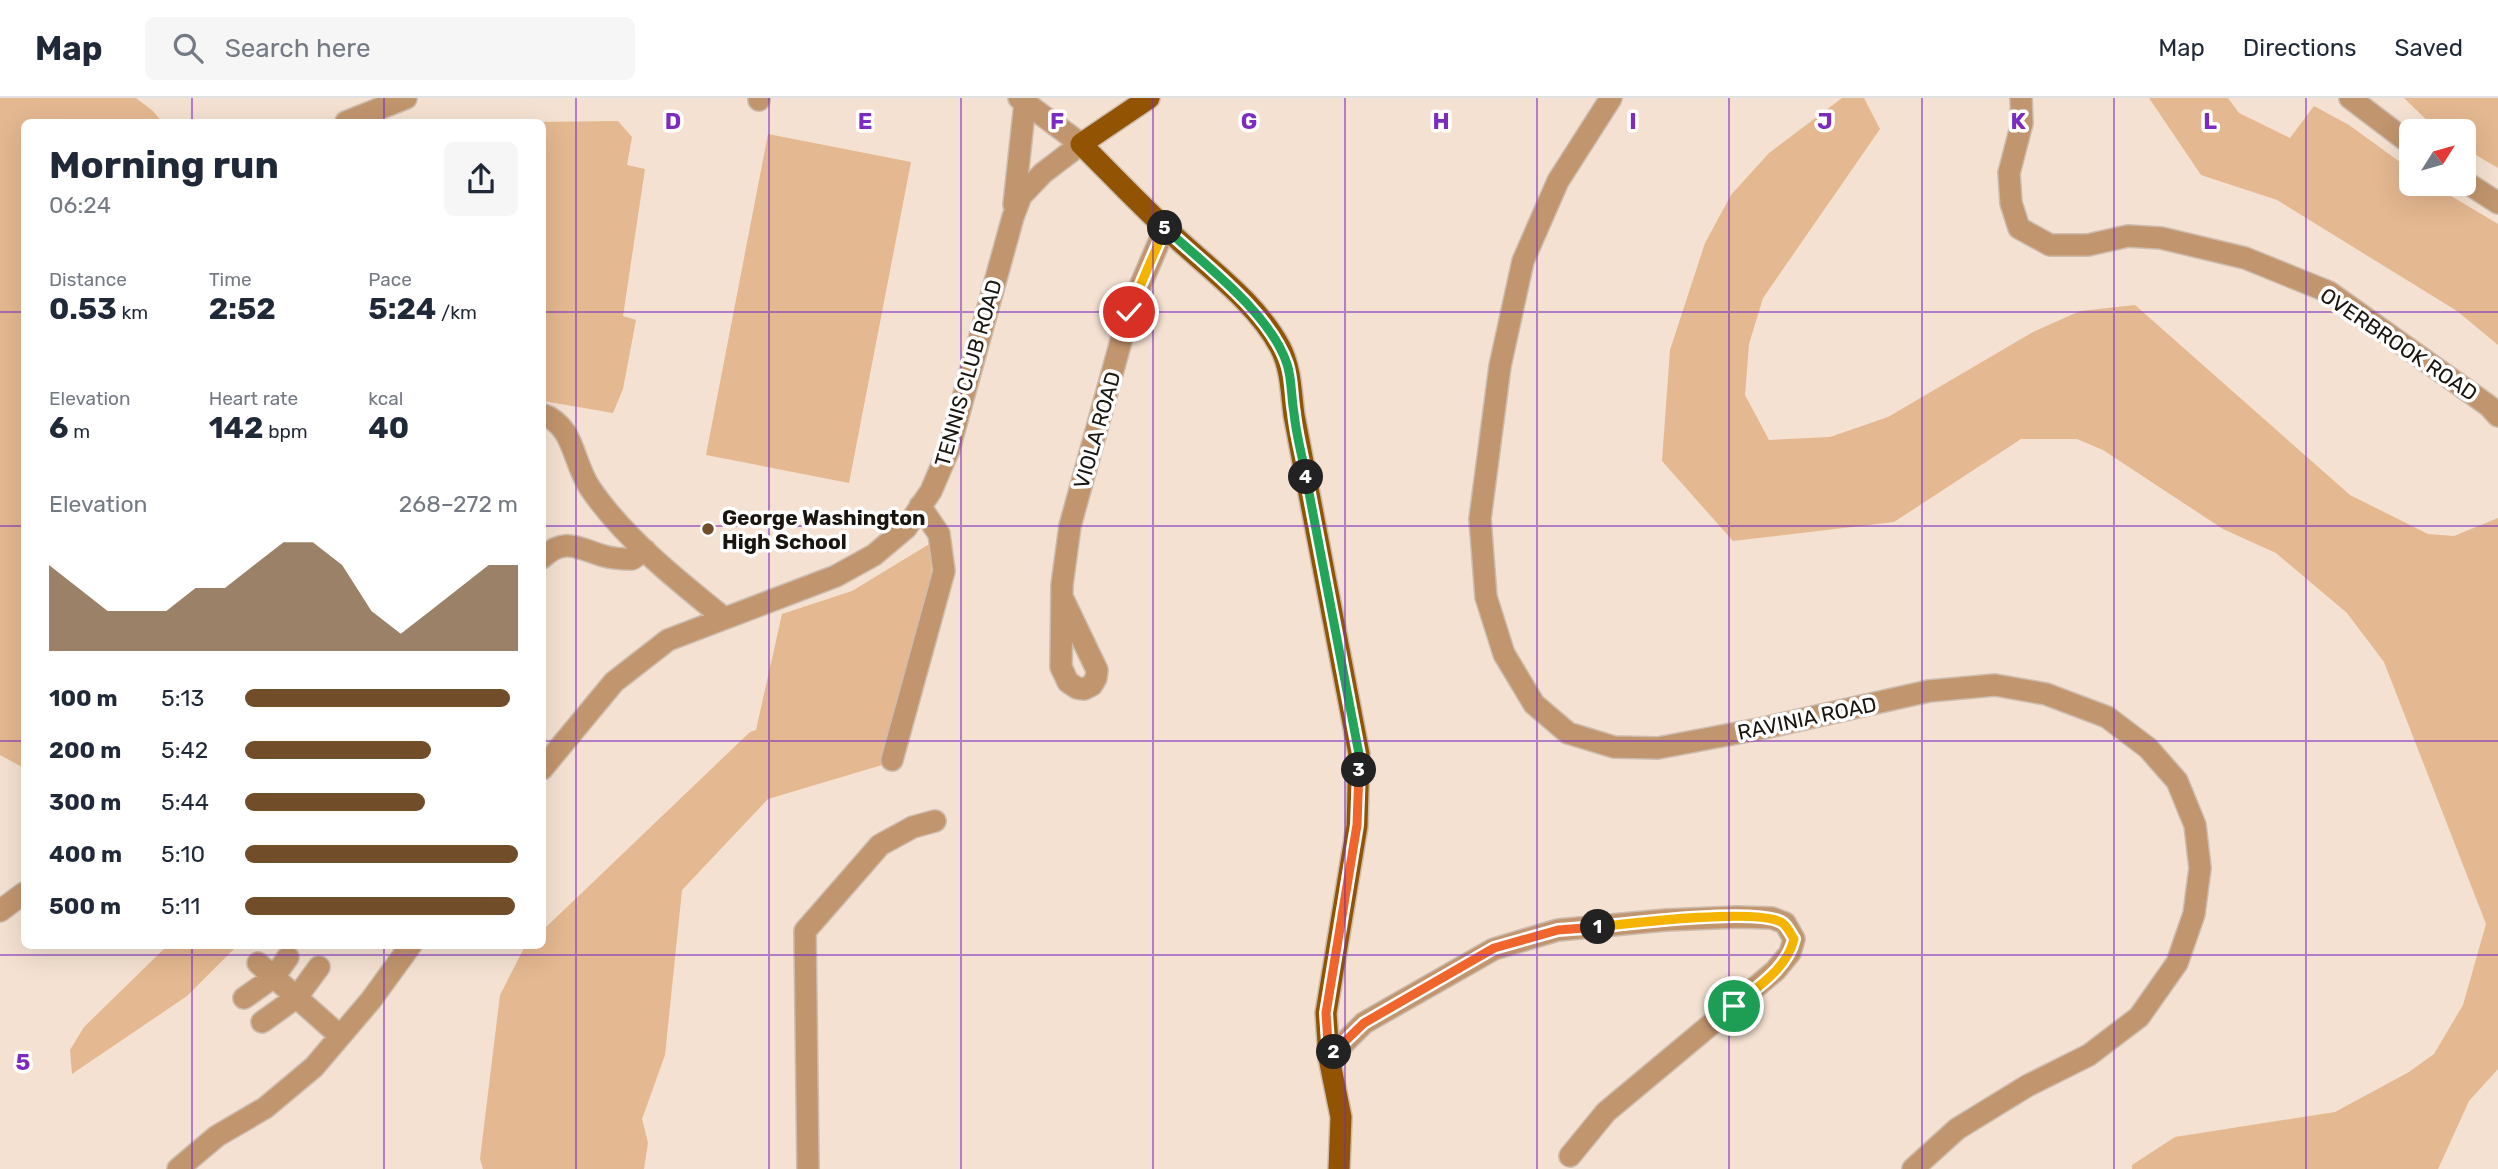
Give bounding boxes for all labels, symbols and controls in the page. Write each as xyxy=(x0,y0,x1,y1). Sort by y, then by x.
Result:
search box xyxy=(145,17,635,80)
text: Map xyxy=(35,29,103,68)
icon: search xyxy=(169,29,207,67)
text: Search here xyxy=(225,33,370,64)
text: Map xyxy=(2158,34,2205,62)
text: Directions xyxy=(2243,34,2356,62)
text: Saved xyxy=(2394,34,2463,62)
text: D xyxy=(665,107,681,135)
text: E xyxy=(858,107,872,135)
text: F xyxy=(1050,107,1064,135)
text: G xyxy=(1241,107,1257,135)
text: H xyxy=(1432,107,1450,135)
text: I xyxy=(1629,107,1637,135)
text: J xyxy=(1817,107,1833,135)
text: K xyxy=(2010,107,2026,135)
text: L xyxy=(2203,107,2217,135)
north arrow xyxy=(2399,119,2476,196)
map controls xyxy=(2399,119,2476,196)
text: Morning run xyxy=(49,142,279,188)
button: share xyxy=(444,142,518,216)
text: 06:24 xyxy=(49,191,111,219)
pin: 5 xyxy=(1148,211,1182,246)
text: 5 xyxy=(1158,216,1171,239)
text: Distance xyxy=(49,268,127,291)
text: Time xyxy=(209,268,252,291)
text: Pace xyxy=(368,268,412,291)
street label: TENNIS CLUB ROAD xyxy=(929,277,1007,469)
pin xyxy=(1099,282,1159,342)
street label: OVERBROOK ROAD xyxy=(2316,282,2482,406)
text: 0.53 xyxy=(49,291,117,327)
text: 2:52 xyxy=(209,291,276,327)
text: 5:24 xyxy=(368,291,436,327)
icon: check xyxy=(1110,293,1148,331)
text: km xyxy=(117,301,148,324)
text: /km xyxy=(436,301,477,324)
street label: VIOLA ROAD xyxy=(1068,369,1126,491)
text: Elevation xyxy=(49,387,130,410)
text: Heart rate xyxy=(209,387,298,410)
text: kcal xyxy=(368,387,403,410)
text: 6 xyxy=(49,410,69,446)
text: 142 xyxy=(209,410,264,446)
text: 40 xyxy=(368,410,409,446)
text: m xyxy=(69,420,90,443)
text: bpm xyxy=(264,420,308,443)
pin: 4 xyxy=(1288,460,1324,494)
text: 4 xyxy=(1299,465,1312,488)
text: Elevation xyxy=(49,490,148,518)
text: 268–272 m xyxy=(399,490,518,518)
place label: George Washington High School xyxy=(722,505,926,554)
marker: George Washington High School xyxy=(700,521,716,537)
text: 100 m xyxy=(49,684,118,712)
text: 5:13 xyxy=(161,684,204,712)
street label: RAVINIA ROAD xyxy=(1735,691,1879,745)
text: 200 m xyxy=(49,736,121,764)
text: 5:42 xyxy=(161,736,208,764)
pin: 3 xyxy=(1342,752,1376,788)
text: 3 xyxy=(1352,758,1365,781)
text: 300 m xyxy=(49,788,121,816)
text: 5:44 xyxy=(161,788,209,816)
text: 400 m xyxy=(49,840,122,868)
text: 5:10 xyxy=(161,840,205,868)
text: 500 m xyxy=(49,892,121,920)
text: 5:11 xyxy=(161,892,200,920)
pin: 1 xyxy=(1580,910,1616,944)
text: 1 xyxy=(1593,915,1602,938)
pin xyxy=(1704,976,1764,1036)
icon: arrive xyxy=(1715,987,1753,1025)
pin: 2 xyxy=(1316,1034,1352,1070)
text: 2 xyxy=(1327,1040,1340,1063)
text: 5 xyxy=(16,1048,31,1076)

